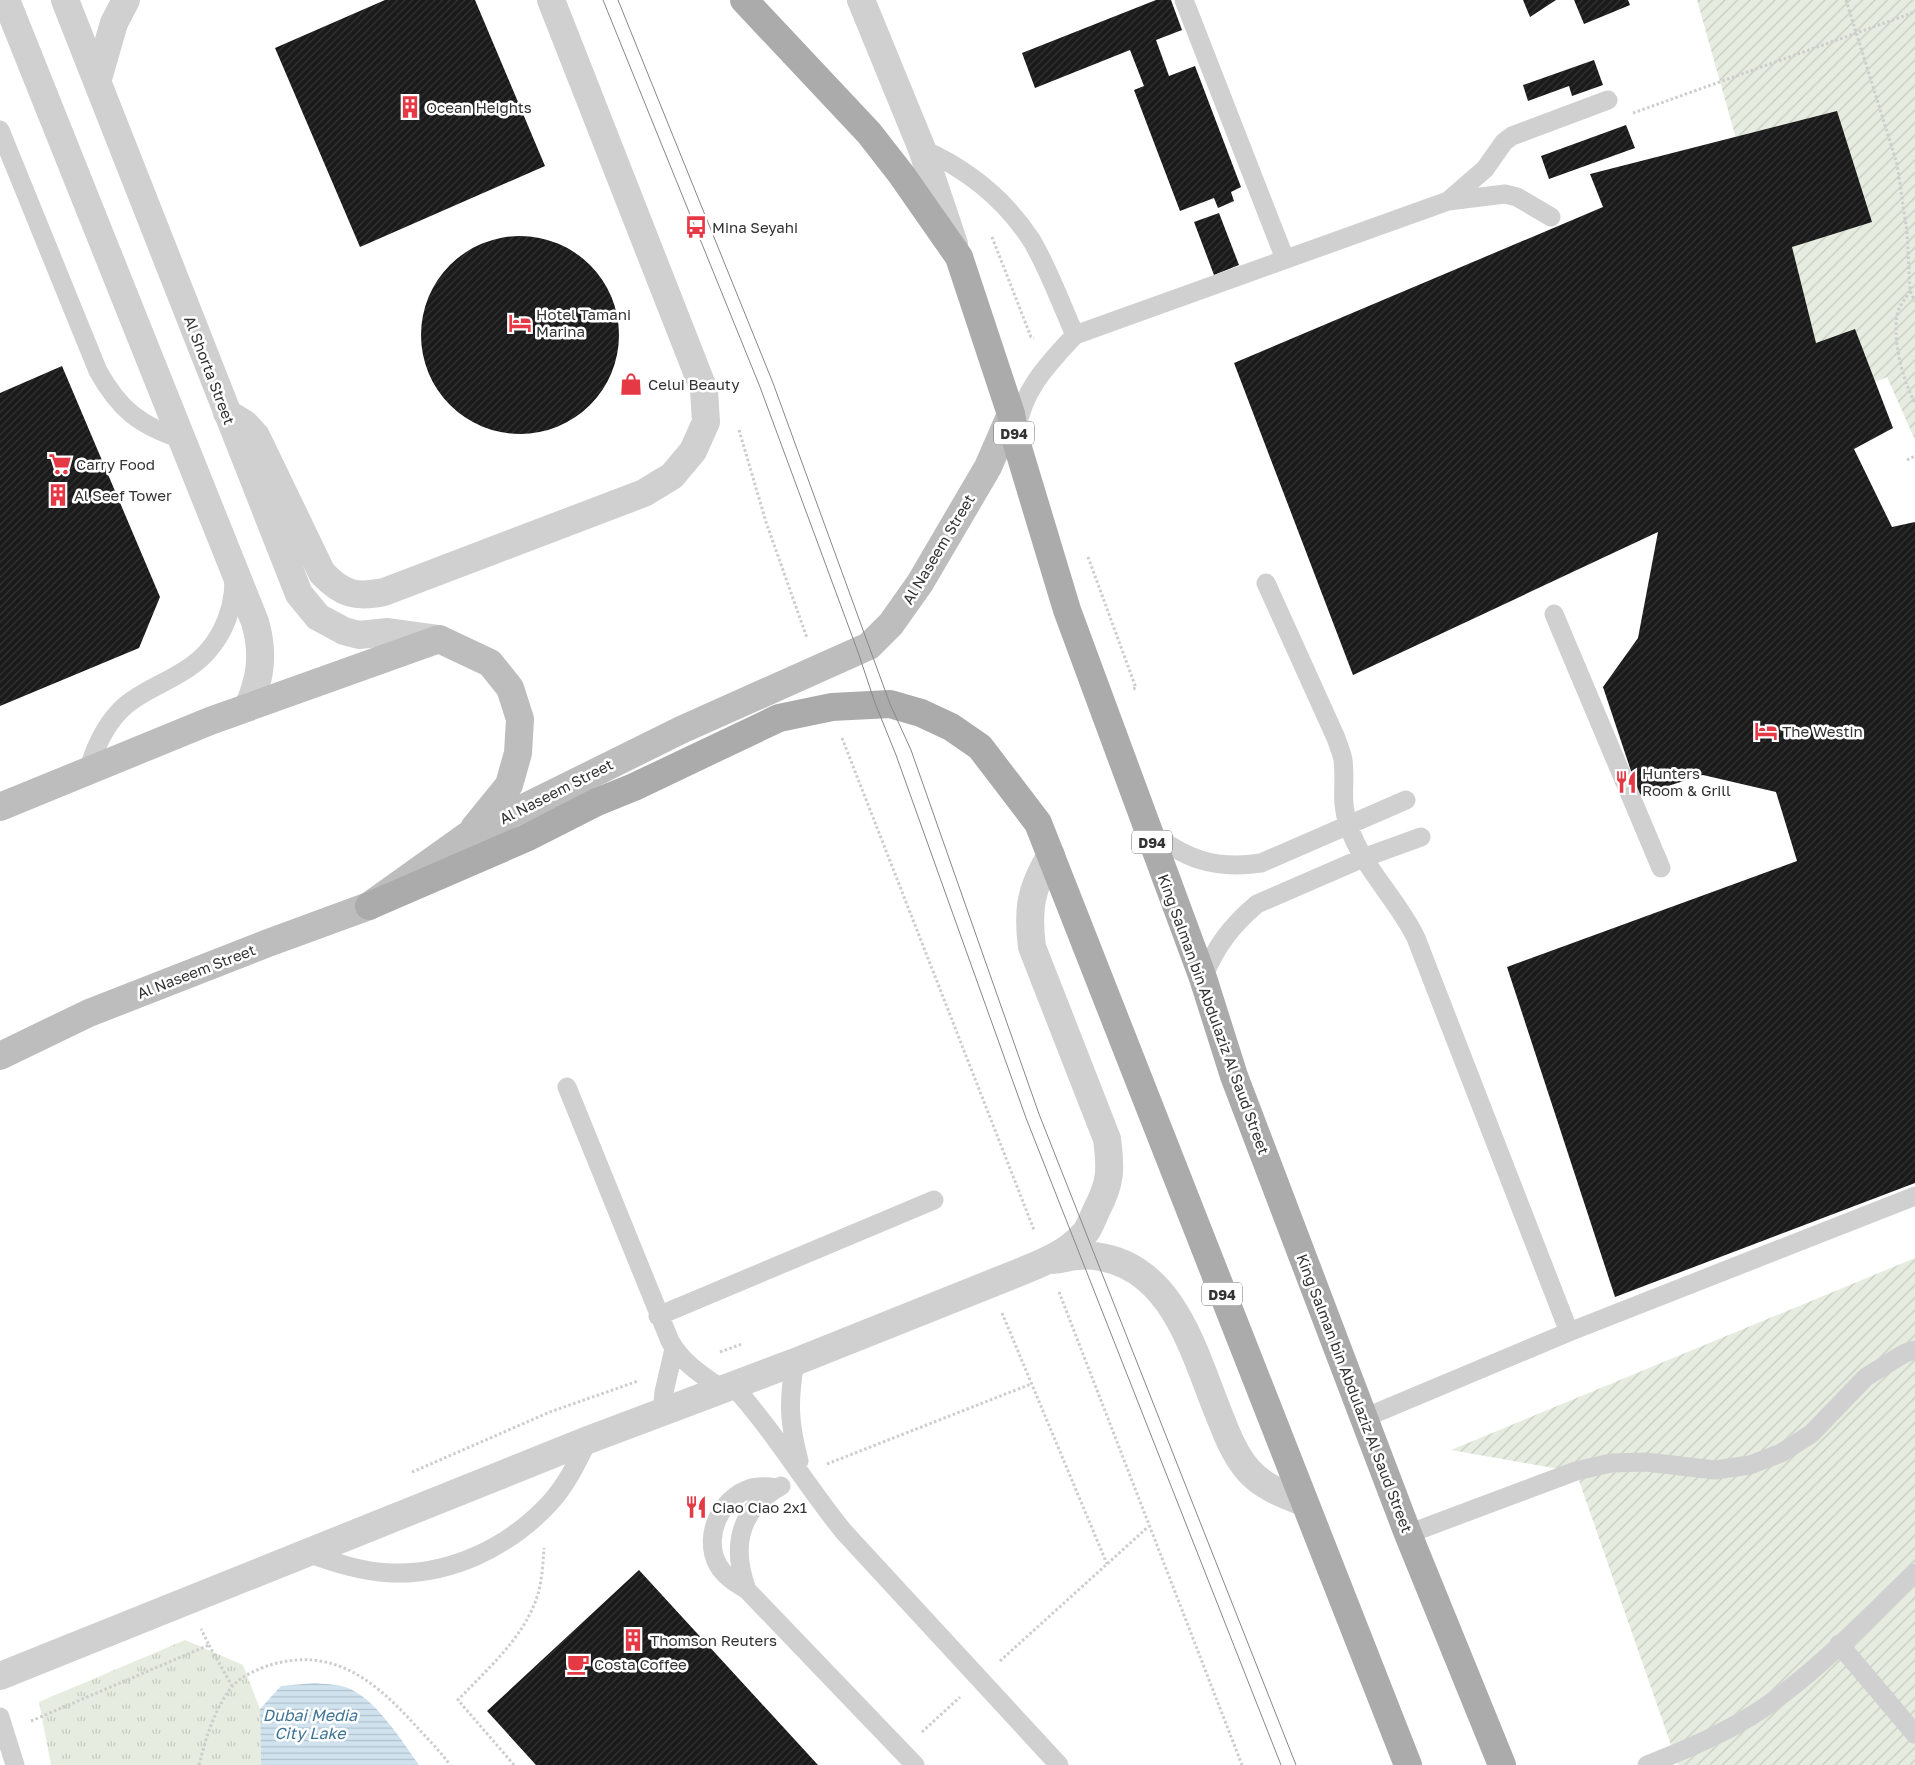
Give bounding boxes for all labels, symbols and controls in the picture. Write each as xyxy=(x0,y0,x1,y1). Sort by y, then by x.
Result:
building icon: Ocean Heights xyxy=(397,94,423,120)
place label: Ocean Heights xyxy=(426,98,532,116)
bus stop icon: Mina Seyahi xyxy=(683,214,709,240)
place label: Mina Seyahi xyxy=(712,218,798,236)
place label: Hotel Tamani Marina xyxy=(536,305,631,340)
hotel icon: Hotel Tamani Marina xyxy=(507,310,533,336)
street label: Al Shorta Street xyxy=(181,313,239,427)
shop icon: Celui Beauty xyxy=(618,371,644,397)
place label: Celui Beauty xyxy=(648,375,740,393)
road number: D94 xyxy=(994,422,1034,444)
supermarket icon: Carry Food xyxy=(47,451,73,477)
place label: Carry Food xyxy=(76,455,155,473)
building icon: Al Seef Tower xyxy=(45,482,71,508)
place label: Al Seef Tower xyxy=(74,486,172,504)
street label: Al Naseem Street xyxy=(898,491,978,607)
hotel icon: The Westin xyxy=(1753,718,1779,744)
place label: The Westin xyxy=(1782,722,1863,740)
street label: Al Naseem Street xyxy=(496,755,616,827)
place label: Hunters Room & Grill xyxy=(1642,764,1731,799)
restaurant icon: Hunters Room & Grill xyxy=(1613,769,1639,795)
road number: D94 xyxy=(1132,830,1172,854)
street label: King Salman bin Abdulaziz Al Saud Street xyxy=(1155,871,1273,1157)
street label: Al Naseem Street xyxy=(134,940,258,1002)
street label: King Salman bin Abdulaziz Al Saud Street xyxy=(1293,1251,1417,1535)
road number: D94 xyxy=(1202,1282,1242,1306)
restaurant icon: Ciao Ciao 2x1 xyxy=(683,1494,709,1520)
place label: Ciao Ciao 2x1 xyxy=(712,1498,807,1516)
building icon: Thomson Reuters xyxy=(620,1627,646,1653)
place label: Thomson Reuters xyxy=(650,1631,777,1649)
cafe icon: Costa Coffee xyxy=(565,1651,591,1677)
place label: Costa Coffee xyxy=(594,1655,687,1673)
water label: Dubai Media City Lake xyxy=(263,1705,358,1743)

